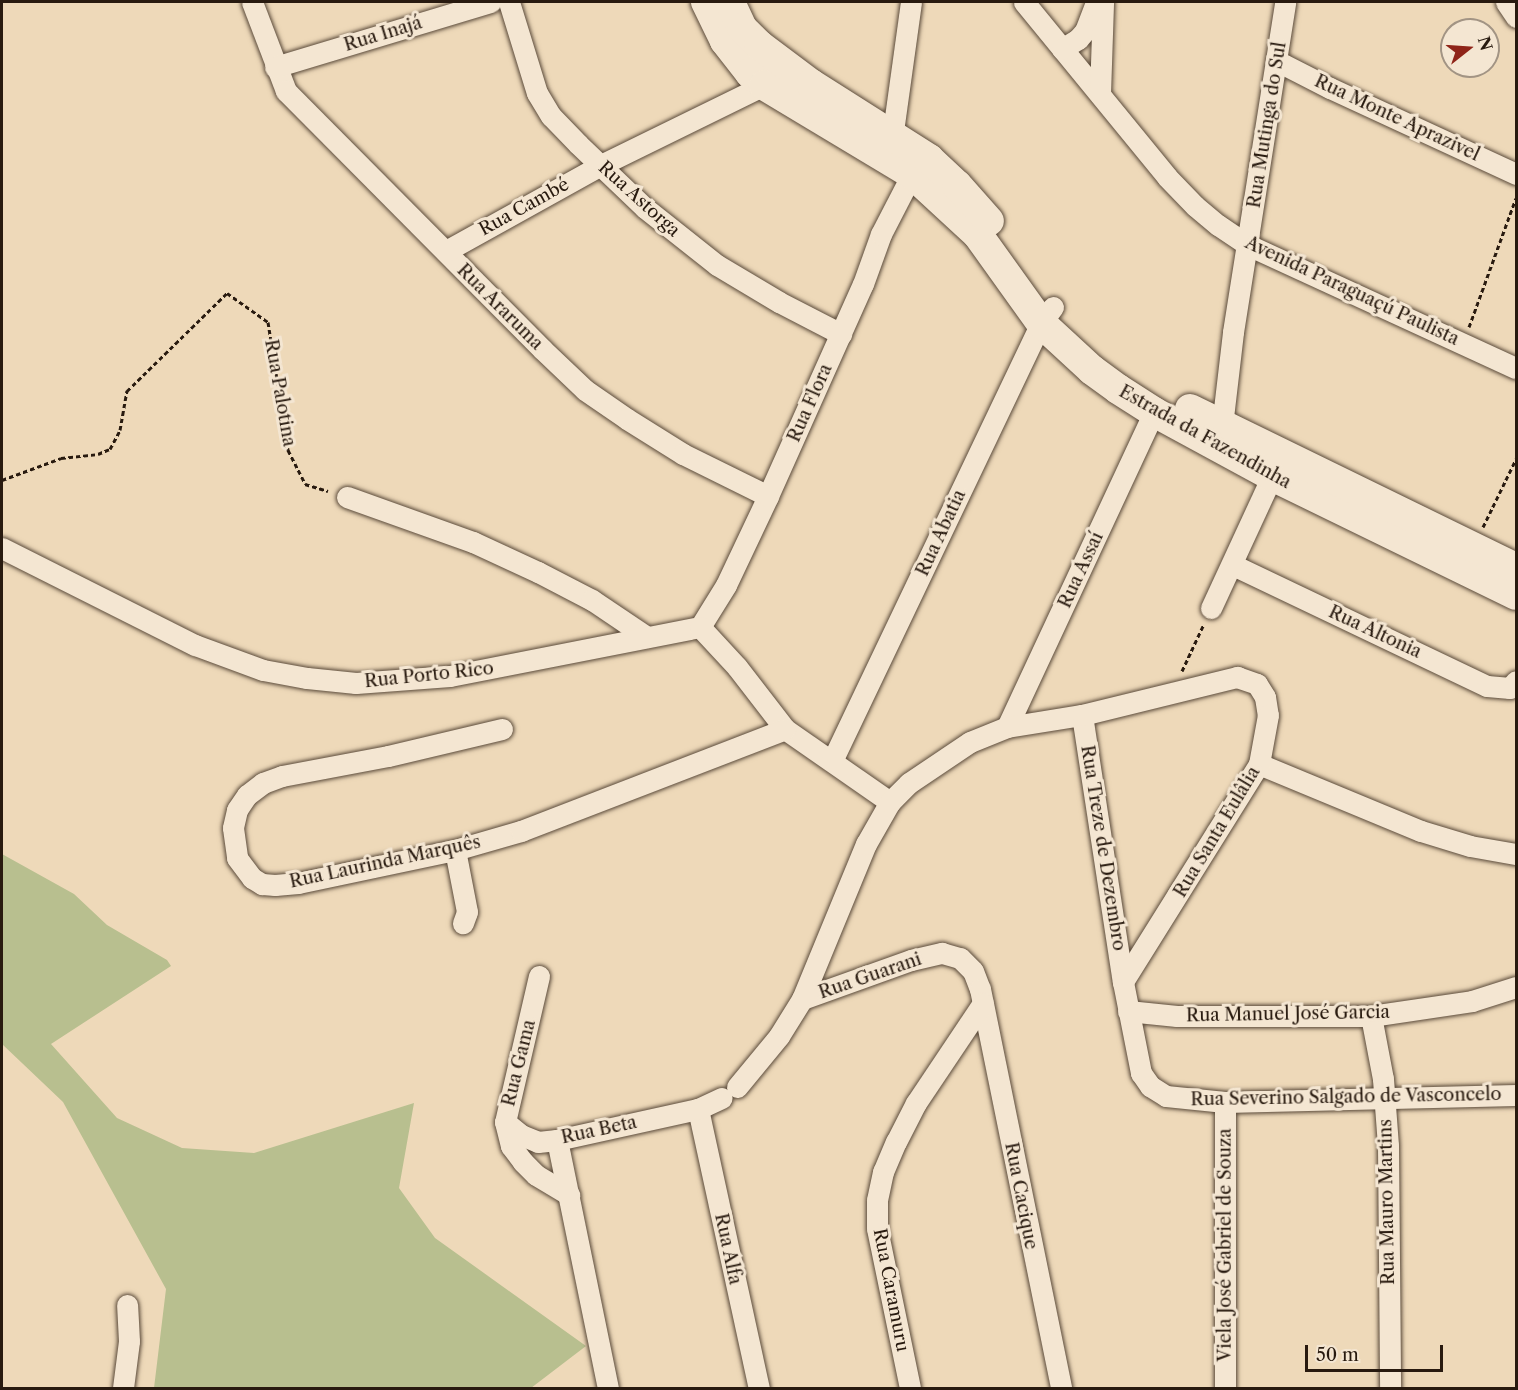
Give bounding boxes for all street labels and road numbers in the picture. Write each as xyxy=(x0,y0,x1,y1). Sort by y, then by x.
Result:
street label: Rua Inajá xyxy=(341,12,425,56)
street label: Rua Mutinga do Sul xyxy=(1243,40,1291,210)
street label: Rua Monte Aprazivel xyxy=(1311,70,1483,166)
street label: Rua Astorga xyxy=(593,156,685,242)
street label: Rua Cambé xyxy=(475,173,573,241)
street label: Avenida Paraguaçú Paulista xyxy=(1242,232,1462,350)
street label: Rua Araruma xyxy=(452,259,548,355)
street label: Rua Palotina xyxy=(260,338,300,448)
street label: Rua Flora xyxy=(783,360,837,446)
street label: Estrada da Fazendinha xyxy=(1115,381,1295,493)
street label: Rua Abatia xyxy=(911,486,971,580)
street label: Rua Assaí xyxy=(1054,528,1108,612)
street label: Rua Altonia xyxy=(1325,601,1425,663)
street label: Rua Porto Rico xyxy=(363,657,495,693)
street label: Rua Treze de Dezembro xyxy=(1076,743,1130,953)
street label: Rua Santa Eulâlia xyxy=(1169,762,1265,902)
street label: Rua Laurinda Marquês xyxy=(287,831,483,893)
street label: Rua Guarani xyxy=(816,948,924,1004)
street label: Rua Manuel José Garcia xyxy=(1186,1001,1390,1027)
street label: Rua Gama xyxy=(498,1017,540,1109)
street label: Rua Severino Salgado de Vasconcelo xyxy=(1190,1083,1502,1111)
street label: Rua Beta xyxy=(559,1111,639,1149)
street label: Rua Mauro Martins xyxy=(1375,1119,1399,1285)
street label: Viela José Gabriel de Souza xyxy=(1214,1128,1236,1362)
street label: Rua Cacique xyxy=(1000,1140,1042,1252)
street label: Rua Alfa xyxy=(710,1211,746,1287)
street label: Rua Caramuru xyxy=(868,1226,914,1354)

